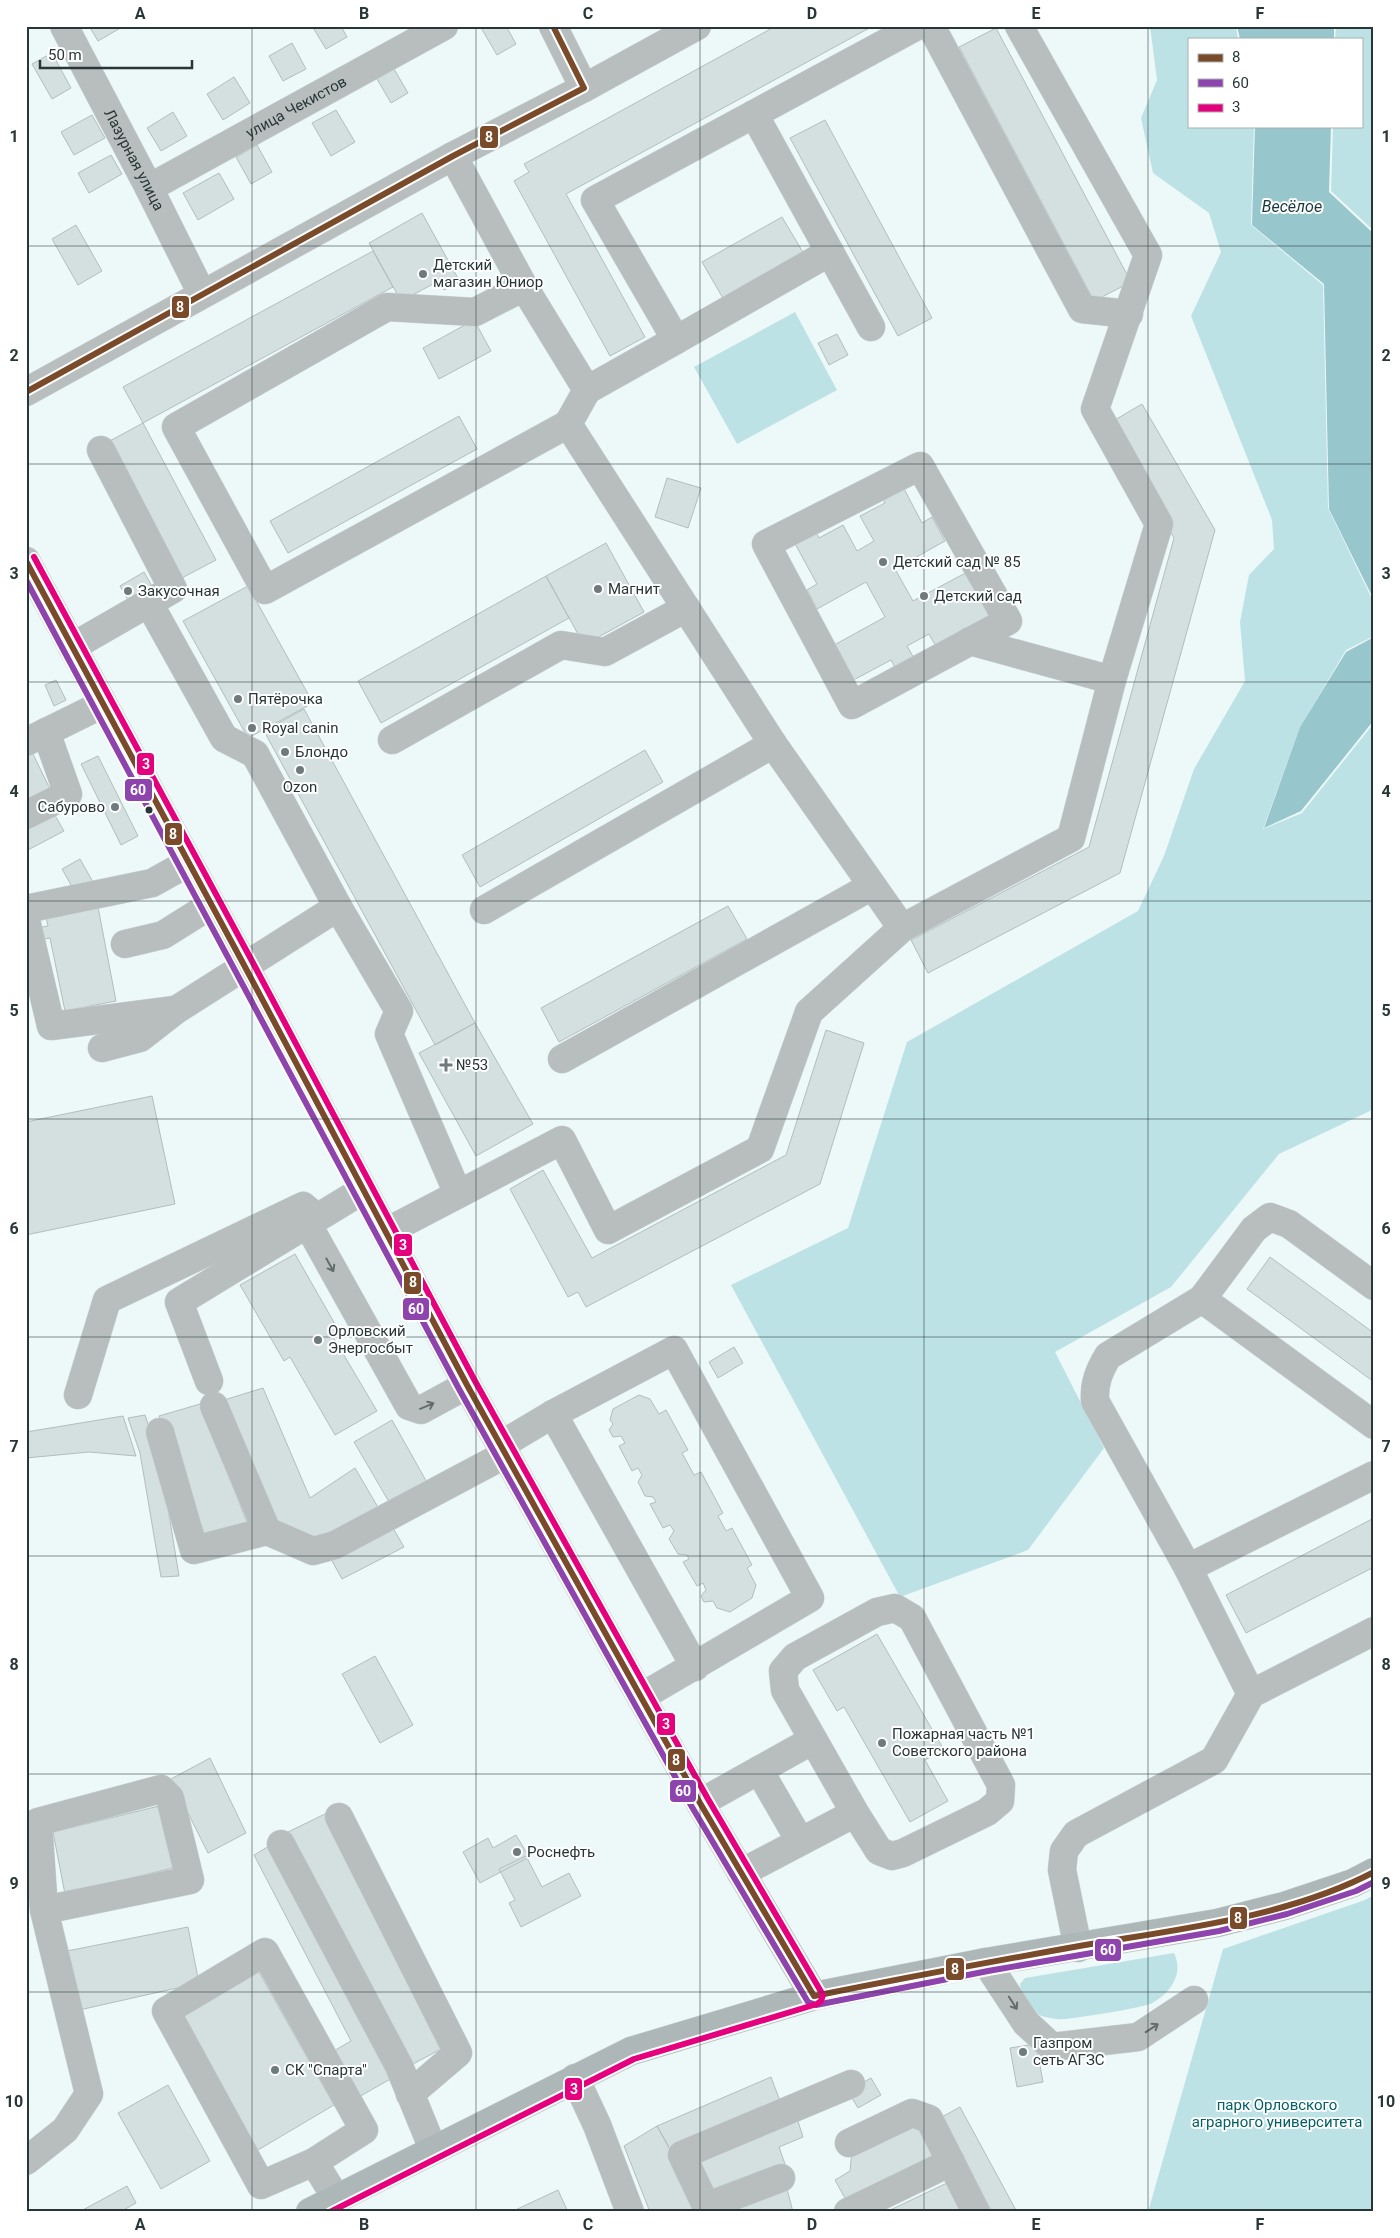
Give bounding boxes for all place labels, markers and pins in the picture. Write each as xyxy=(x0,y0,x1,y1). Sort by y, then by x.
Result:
place label: Детский магазин Юниор xyxy=(433,256,543,291)
marker: Детский магазин Юниор xyxy=(417,268,429,280)
place label: Детский сад № 85 xyxy=(893,553,1021,571)
marker: Детский сад № 85 xyxy=(877,556,889,568)
place label: Магнит xyxy=(608,580,660,598)
place label: Закусочная xyxy=(138,582,220,600)
marker: Магнит xyxy=(592,583,604,595)
marker: Закусочная xyxy=(122,585,134,597)
place label: Детский сад xyxy=(934,587,1022,605)
marker: Детский сад xyxy=(918,590,930,602)
place label: Пятёрочка xyxy=(248,690,323,708)
marker: Пятёрочка xyxy=(232,693,244,705)
place label: Royal canin xyxy=(262,719,338,737)
marker: Royal canin xyxy=(246,722,258,734)
place label: Блондо xyxy=(295,743,348,761)
marker: Блондо xyxy=(279,746,291,758)
marker: Ozon xyxy=(294,764,306,776)
place label: Ozon xyxy=(283,778,317,796)
place label: Сабурово xyxy=(38,798,105,816)
marker: Сабурово xyxy=(109,801,121,813)
unlabelled marker xyxy=(144,805,154,815)
place label: №53 xyxy=(456,1056,488,1074)
marker: №53 xyxy=(440,1059,452,1071)
place label: Орловский Энергосбыт xyxy=(328,1322,413,1357)
marker: Орловский Энергосбыт xyxy=(312,1334,324,1346)
place label: Пожарная часть №1 Советского района xyxy=(892,1725,1035,1760)
marker: Пожарная часть №1 Советского района xyxy=(876,1737,888,1749)
place label: Роснефть xyxy=(527,1843,595,1861)
marker: Роснефть xyxy=(511,1846,523,1858)
place label: Газпром сеть АГЗС xyxy=(1033,2034,1105,2069)
marker: Газпром сеть АГЗС xyxy=(1017,2046,1029,2058)
place label: СК "Спарта" xyxy=(285,2061,367,2079)
marker: СК "Спарта" xyxy=(269,2064,281,2076)

